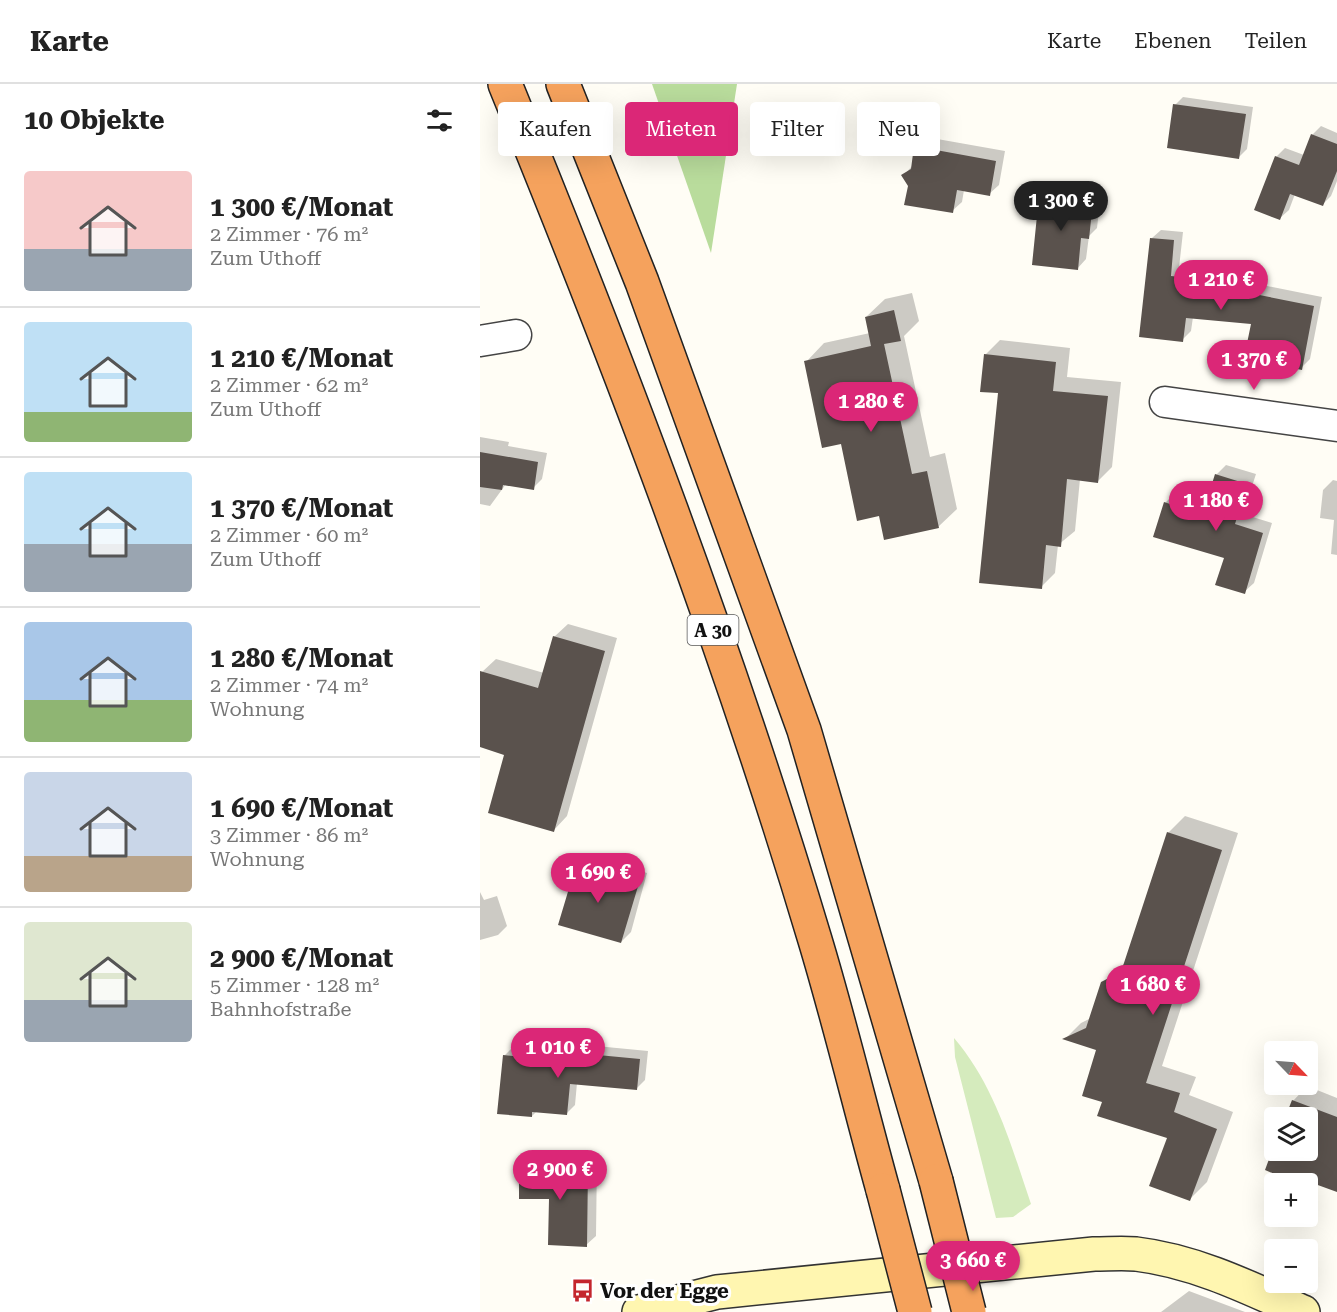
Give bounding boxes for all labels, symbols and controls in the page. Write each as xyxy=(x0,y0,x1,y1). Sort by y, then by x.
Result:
text: Karte xyxy=(30,25,109,58)
text: Karte xyxy=(1047,29,1101,53)
text: Ebenen xyxy=(1134,29,1212,53)
text: Teilen xyxy=(1245,29,1307,53)
chip: Kaufen xyxy=(498,102,613,156)
chip: Mieten xyxy=(625,102,738,156)
chip: Filter xyxy=(750,102,845,156)
chip: Neu xyxy=(857,102,940,156)
icon: filters xyxy=(423,104,456,137)
text: 10 Objekte xyxy=(24,105,165,135)
pin: 1 300 € xyxy=(1006,181,1116,232)
text: 1 300 € xyxy=(1028,188,1094,212)
text: 1 300 €/Monat xyxy=(210,192,393,222)
icon: home xyxy=(72,195,144,267)
text: 2 Zimmer · 76 m² xyxy=(210,222,368,246)
text: Zum Uthoff xyxy=(210,246,321,270)
pin: 1 210 € xyxy=(1166,260,1276,311)
text: 1 210 € xyxy=(1188,267,1254,291)
pin: 1 370 € xyxy=(1199,340,1309,391)
text: 1 210 €/Monat xyxy=(210,343,393,373)
icon: home xyxy=(72,346,144,418)
text: 1 370 € xyxy=(1221,347,1287,371)
text: 2 Zimmer · 62 m² xyxy=(210,373,368,397)
pin: 1 280 € xyxy=(816,382,926,433)
text: 1 280 € xyxy=(838,389,904,413)
text: Zum Uthoff xyxy=(210,397,321,421)
pin: 1 180 € xyxy=(1161,481,1271,532)
text: 1 180 € xyxy=(1183,488,1249,512)
text: 1 370 €/Monat xyxy=(210,493,393,523)
icon: home xyxy=(72,496,144,568)
text: 2 Zimmer · 60 m² xyxy=(210,523,368,547)
text: Zum Uthoff xyxy=(210,547,321,571)
road number: A 30 xyxy=(688,615,738,645)
text: 1 280 €/Monat xyxy=(210,643,393,673)
icon: home xyxy=(72,646,144,718)
text: 2 Zimmer · 74 m² xyxy=(210,673,368,697)
text: Wohnung xyxy=(210,697,304,721)
text: 1 690 €/Monat xyxy=(210,793,393,823)
icon: home xyxy=(72,796,144,868)
text: 3 Zimmer · 86 m² xyxy=(210,823,368,847)
text: Wohnung xyxy=(210,847,304,871)
pin: 1 690 € xyxy=(543,853,653,904)
text: 1 690 € xyxy=(565,860,631,884)
text: 2 900 €/Monat xyxy=(210,943,393,973)
icon: home xyxy=(72,946,144,1018)
pin: 1 680 € xyxy=(1098,965,1208,1016)
text: 1 680 € xyxy=(1120,972,1186,996)
text: 5 Zimmer · 128 m² xyxy=(210,973,379,997)
text: Bahnhofstraße xyxy=(210,997,352,1021)
pin: 1 010 € xyxy=(503,1028,613,1079)
text: 1 010 € xyxy=(525,1035,591,1059)
north arrow xyxy=(1264,1041,1318,1095)
map controls xyxy=(1264,1041,1318,1293)
button: layers xyxy=(1264,1107,1318,1161)
pin: 2 900 € xyxy=(505,1150,615,1201)
text: 2 900 € xyxy=(527,1157,593,1181)
button: + xyxy=(1264,1173,1318,1227)
button: − xyxy=(1264,1239,1318,1293)
pin: 3 660 € xyxy=(918,1241,1028,1292)
text: 3 660 € xyxy=(940,1248,1006,1272)
bus stop icon: Vor der Egge xyxy=(569,1278,595,1304)
place label: Vor der Egge xyxy=(600,1279,729,1303)

